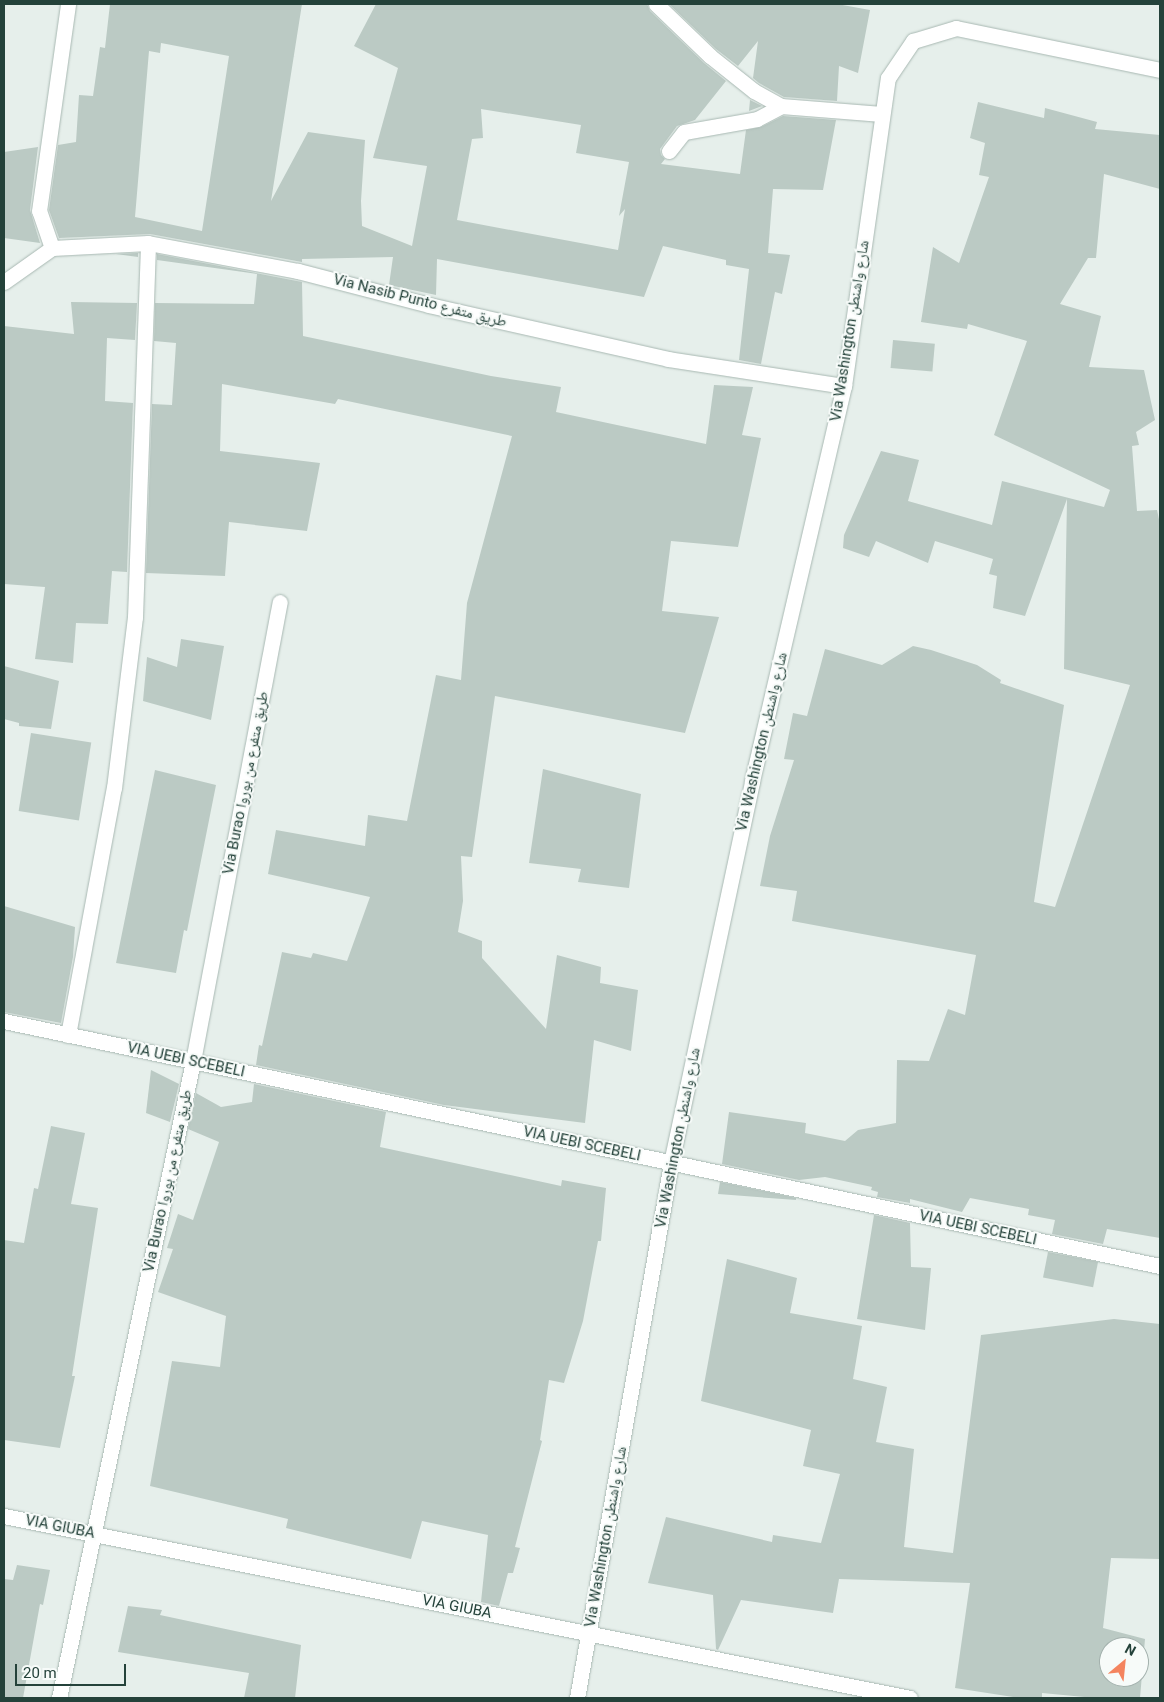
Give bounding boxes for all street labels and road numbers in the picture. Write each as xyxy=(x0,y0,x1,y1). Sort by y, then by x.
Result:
street label: Via Washington شارع واشنطن xyxy=(827,239,873,423)
street label: Via Nasib Punto طريق متفرع xyxy=(331,271,509,331)
street label: Via Washington شارع واشنطن xyxy=(733,651,791,833)
street label: Via Burao طريق متفرع من بوروا xyxy=(219,690,273,876)
street label: VIA UEBI SCEBELI xyxy=(125,1039,247,1081)
street label: Via Washington شارع واشنطن xyxy=(652,1046,704,1230)
street label: Via Burao طريق متفرع من بوروا xyxy=(140,1088,196,1274)
street label: VIA UEBI SCEBELI xyxy=(521,1123,643,1165)
street label: VIA UEBI SCEBELI xyxy=(917,1207,1039,1249)
street label: Via Washington شارع واشنطن xyxy=(581,1445,631,1629)
street label: VIA GIUBA xyxy=(24,1511,96,1543)
street label: VIA GIUBA xyxy=(421,1591,493,1623)

